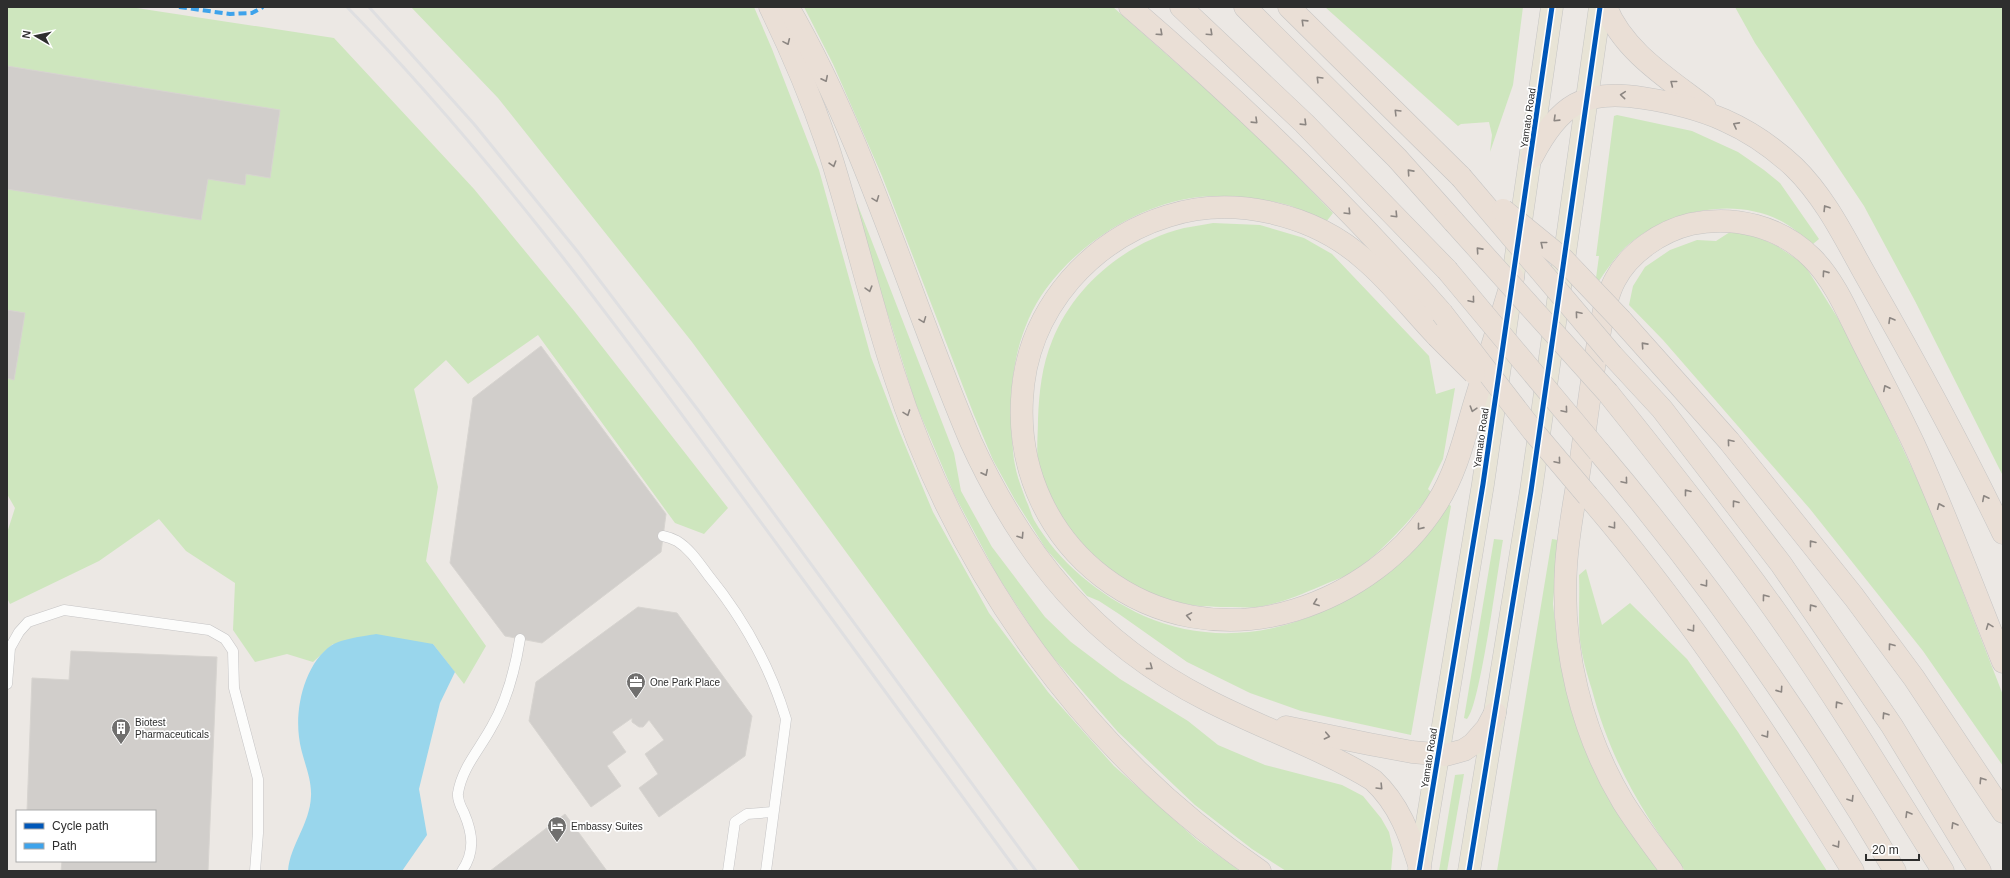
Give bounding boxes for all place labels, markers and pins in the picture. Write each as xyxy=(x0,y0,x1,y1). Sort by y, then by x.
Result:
office icon: One Park Place xyxy=(625,671,647,699)
place label: One Park Place xyxy=(650,677,720,688)
building icon: Biotest Pharmaceuticals xyxy=(110,717,132,745)
place label: Biotest Pharmaceuticals xyxy=(135,717,209,740)
hotel icon: Embassy Suites xyxy=(546,815,568,843)
place label: Embassy Suites xyxy=(571,821,643,832)

